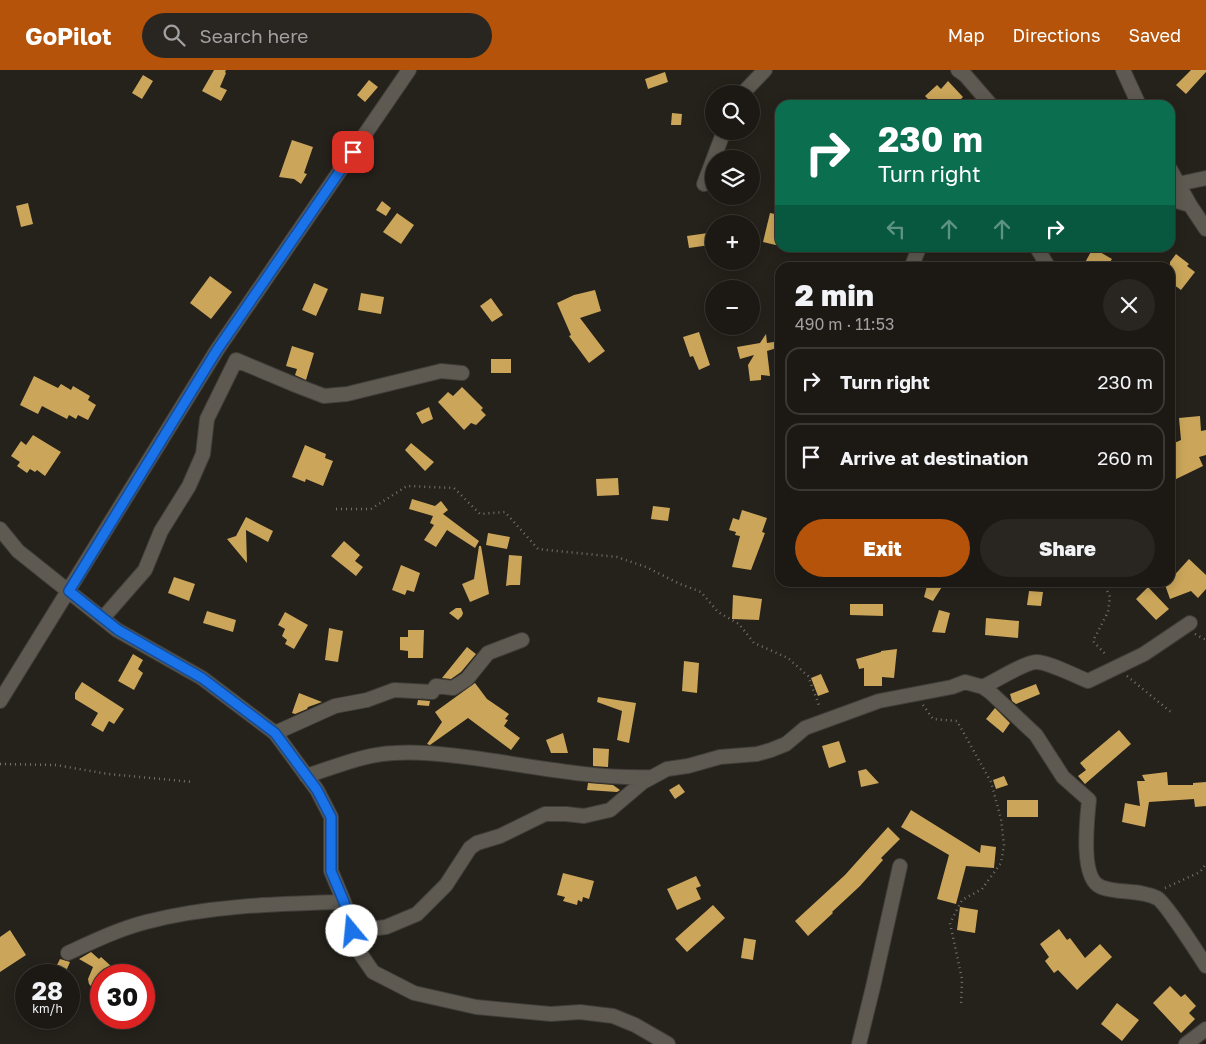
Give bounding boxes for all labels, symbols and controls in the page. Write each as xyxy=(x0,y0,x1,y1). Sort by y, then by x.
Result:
search box xyxy=(142,13,492,58)
text: GoPilot xyxy=(25,21,112,50)
icon: search xyxy=(160,21,188,49)
text: Search here xyxy=(200,24,308,47)
text: Map xyxy=(948,24,984,46)
text: Directions xyxy=(1012,24,1100,46)
text: Saved xyxy=(1128,24,1181,46)
map controls xyxy=(705,85,760,335)
button: search xyxy=(705,85,760,140)
text: 230 m xyxy=(878,118,983,160)
icon: right xyxy=(795,120,860,185)
pin xyxy=(332,131,374,173)
icon: arrive xyxy=(339,138,367,166)
button: layers xyxy=(705,150,760,205)
text: Turn right xyxy=(878,160,981,187)
button: + xyxy=(705,215,760,270)
icon: left xyxy=(882,215,910,243)
icon: ahead xyxy=(935,215,963,243)
icon: ahead xyxy=(988,215,1016,243)
icon: right xyxy=(1041,215,1069,243)
text: 2 min xyxy=(795,277,874,313)
button: close xyxy=(1103,279,1155,331)
button: − xyxy=(705,280,760,335)
text: 490 m · 11:53 xyxy=(795,314,894,334)
icon: right xyxy=(797,367,825,395)
text: Turn right xyxy=(840,370,930,393)
text: 230 m xyxy=(1098,370,1153,393)
icon: arrive xyxy=(797,443,825,471)
text: Arrive at destination xyxy=(840,446,1028,469)
text: 260 m xyxy=(1097,446,1153,469)
button: Exit xyxy=(795,519,970,577)
button: Share xyxy=(980,519,1155,577)
position arrow xyxy=(325,904,377,956)
speed limit sign: 30 xyxy=(90,964,155,1029)
text: 28 xyxy=(32,975,63,1006)
text: km/h xyxy=(32,1001,63,1016)

